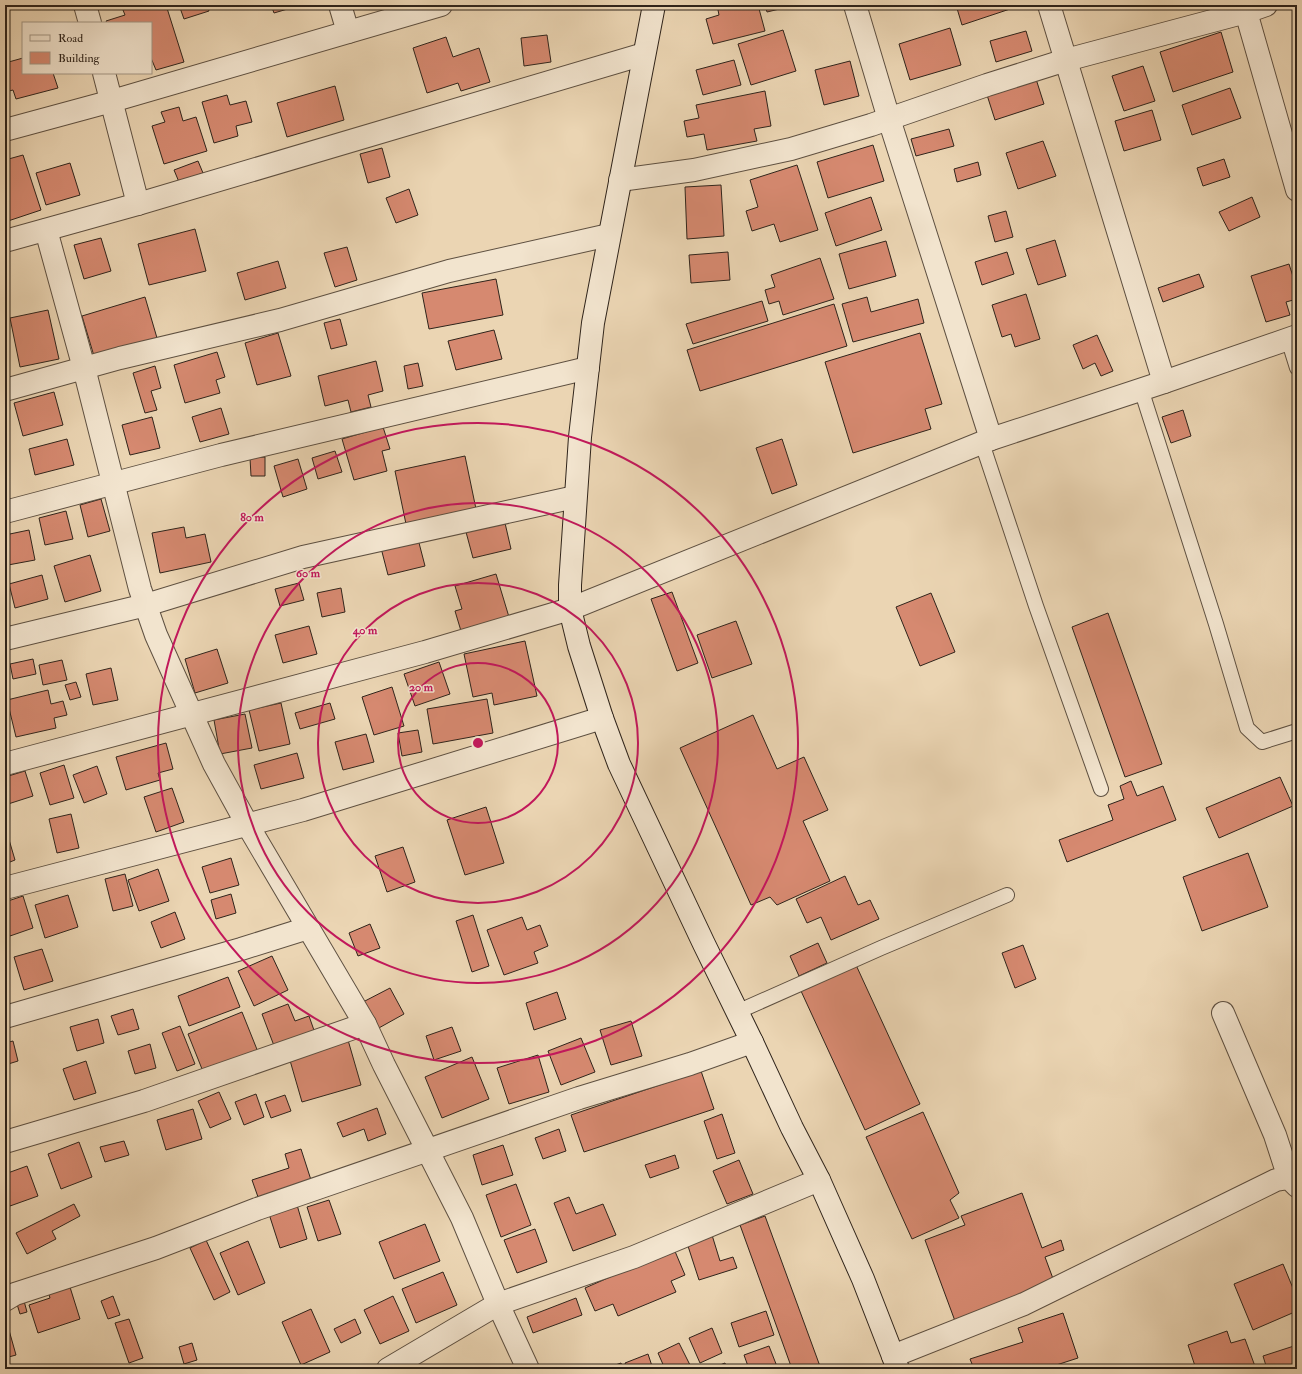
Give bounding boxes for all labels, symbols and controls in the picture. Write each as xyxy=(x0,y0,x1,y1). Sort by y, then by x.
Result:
legend xyxy=(22,22,152,74)
text: Road xyxy=(58,31,83,46)
text: Building xyxy=(58,51,101,66)
text: 80 m xyxy=(240,510,264,525)
text: 60 m xyxy=(296,566,321,581)
text: 40 m xyxy=(352,623,378,638)
text: 20 m xyxy=(409,680,434,695)
centre of rings xyxy=(471,736,485,750)

